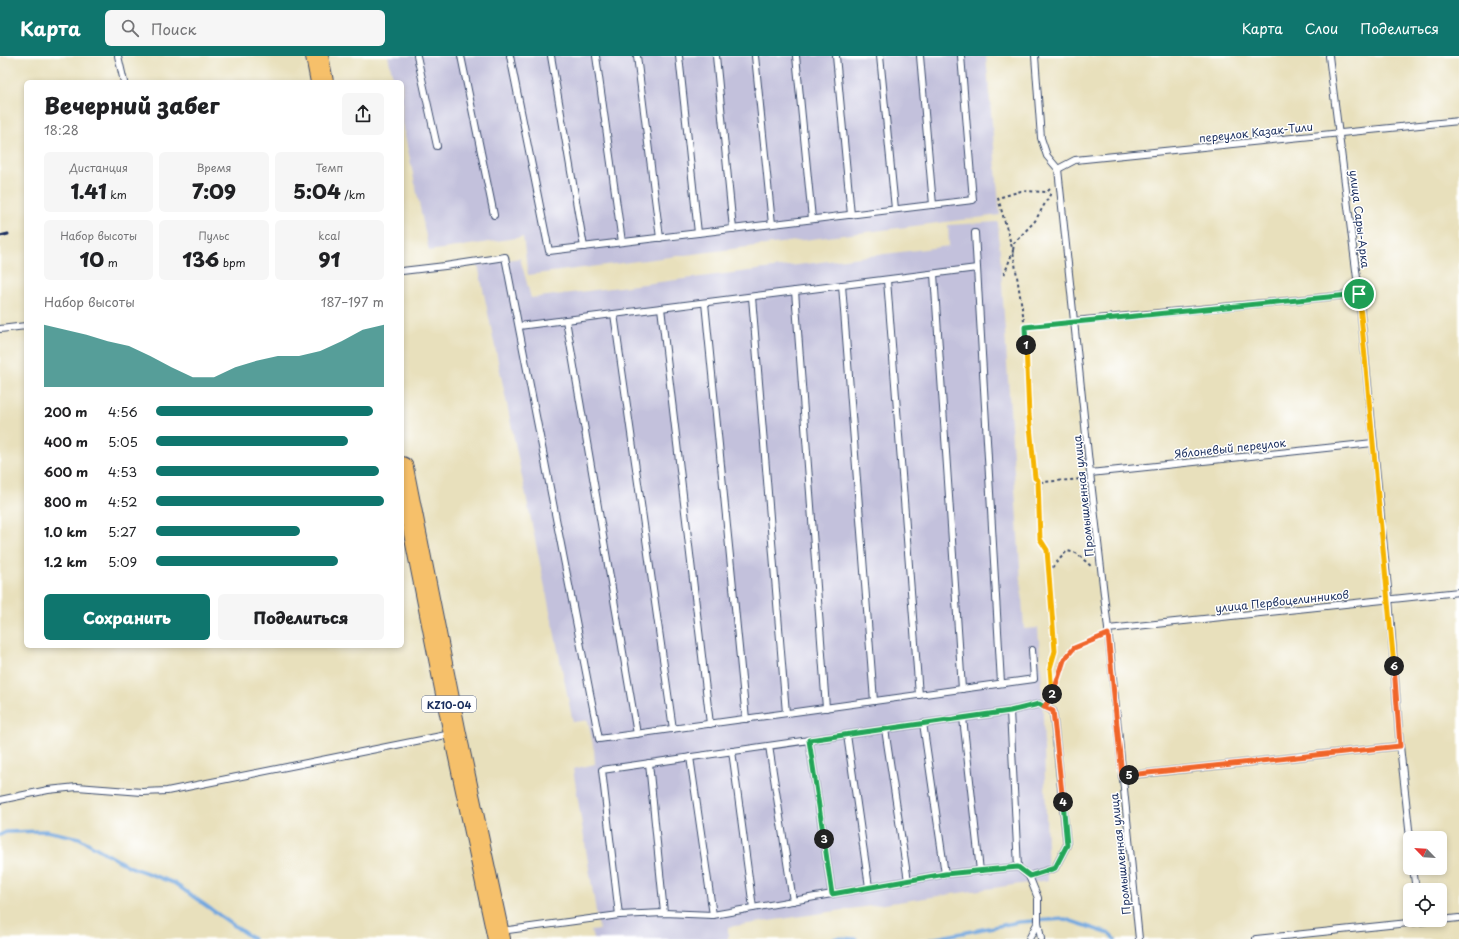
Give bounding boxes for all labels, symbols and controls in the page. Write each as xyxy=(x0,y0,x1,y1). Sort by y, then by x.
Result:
search box xyxy=(105,10,385,46)
text: Карта xyxy=(20,14,81,42)
icon: search xyxy=(119,17,141,39)
text: Поиск xyxy=(151,17,196,40)
text: Карта xyxy=(1242,18,1283,39)
text: Слои xyxy=(1305,18,1338,39)
text: Поделиться xyxy=(1360,18,1439,39)
text: Вечерний забег xyxy=(44,88,220,121)
button: share xyxy=(342,93,384,135)
street label: переулок Казак-Тили xyxy=(1198,118,1314,146)
text: 18:28 xyxy=(44,120,79,139)
text: Дистанция xyxy=(69,159,128,176)
text: Время xyxy=(196,159,232,176)
text: Темп xyxy=(315,159,343,176)
street label: улица Сары-Арка xyxy=(1346,169,1374,269)
text: 1.41 xyxy=(70,176,107,206)
text: 7:09 xyxy=(192,176,236,206)
text: 5:04 xyxy=(293,176,341,206)
text: km xyxy=(107,186,127,203)
text: /km xyxy=(341,186,365,203)
text: Набор высоты xyxy=(60,227,137,244)
text: Пульс xyxy=(198,227,230,244)
text: kcal xyxy=(318,227,340,244)
text: 10 xyxy=(80,244,104,274)
text: 136 xyxy=(182,244,219,274)
text: 91 xyxy=(318,244,340,274)
text: m xyxy=(104,254,118,271)
text: bpm xyxy=(219,254,246,271)
pin xyxy=(1342,277,1376,311)
icon: arrive xyxy=(1348,283,1370,305)
text: Набор высоты xyxy=(44,292,135,311)
text: 187–197 m xyxy=(321,292,384,311)
pin: 1 xyxy=(1016,335,1036,355)
text: 1 xyxy=(1023,336,1029,353)
text: 200 m xyxy=(44,402,88,421)
text: 4:56 xyxy=(108,402,138,421)
text: 400 m xyxy=(44,432,88,451)
text: 5:05 xyxy=(108,432,138,451)
street label: Промышленная улица xyxy=(1068,434,1098,558)
street label: Яблоневый переулок xyxy=(1173,434,1287,462)
text: 600 m xyxy=(44,462,88,481)
text: 4:53 xyxy=(108,462,137,481)
text: 800 m xyxy=(44,492,87,511)
text: 4:52 xyxy=(108,492,137,511)
text: 1.0 km xyxy=(44,522,87,541)
text: 5:27 xyxy=(108,522,136,541)
text: 1.2 km xyxy=(44,552,87,571)
text: 5:09 xyxy=(108,552,137,571)
street label: улица Первоцелинников xyxy=(1214,586,1350,616)
button: Сохранить xyxy=(44,594,210,640)
button: Поделиться xyxy=(218,594,384,640)
pin: 6 xyxy=(1384,656,1404,676)
text: 6 xyxy=(1390,657,1398,674)
pin: 2 xyxy=(1042,684,1062,704)
text: 2 xyxy=(1048,685,1056,702)
road number: KZ10-04 xyxy=(422,696,476,712)
pin: 5 xyxy=(1119,765,1139,785)
text: 5 xyxy=(1125,766,1133,783)
pin: 4 xyxy=(1053,792,1073,812)
street label: Промышленная улица xyxy=(1105,792,1135,916)
text: 4 xyxy=(1059,793,1067,810)
pin: 3 xyxy=(814,829,834,849)
text: 3 xyxy=(820,830,828,847)
north arrow xyxy=(1403,831,1447,875)
map controls xyxy=(1403,831,1447,927)
button: locate xyxy=(1403,883,1447,927)

